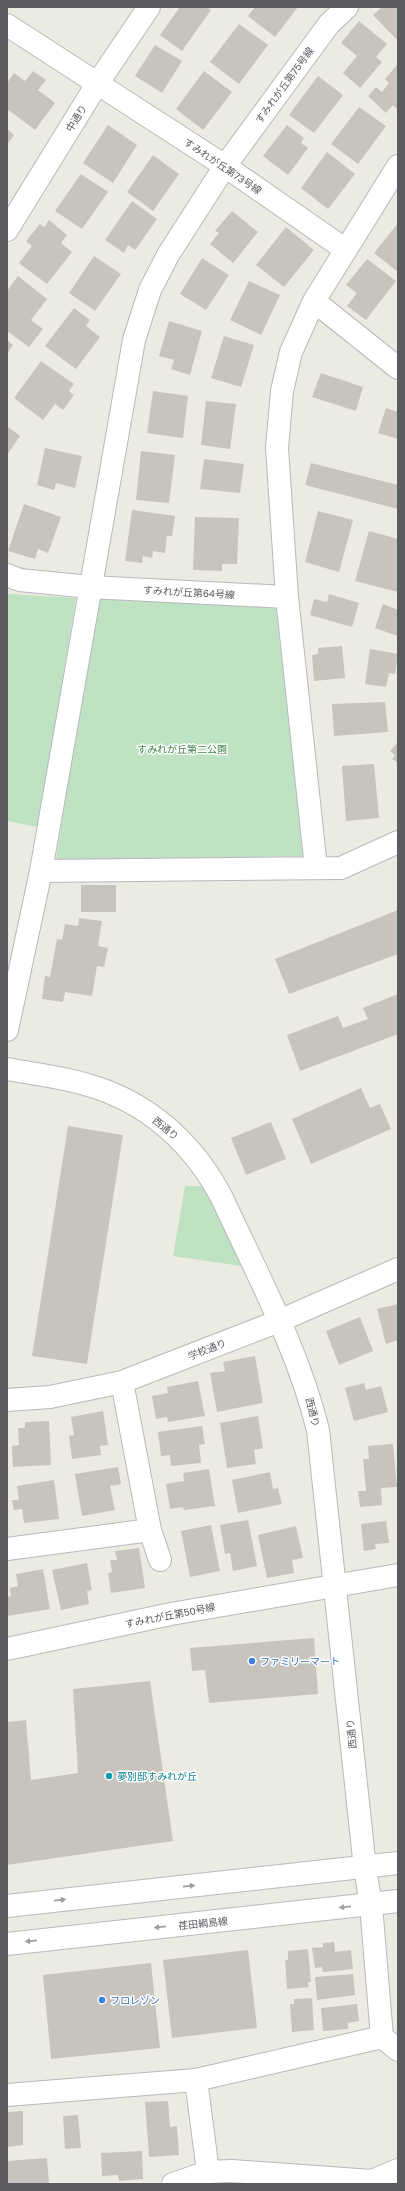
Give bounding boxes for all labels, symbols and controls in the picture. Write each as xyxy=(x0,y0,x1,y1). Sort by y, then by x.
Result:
street label: すみれが丘第75号線 xyxy=(252,45,316,125)
street label: 中通り xyxy=(63,102,89,134)
street label: すみれが丘第73号線 xyxy=(182,136,264,196)
street label: すみれが丘第64号線 xyxy=(143,584,235,600)
park label: すみれが丘第二公園 xyxy=(137,743,227,755)
street label: 西通り xyxy=(151,1114,181,1142)
street label: 学校通り xyxy=(186,1336,228,1362)
street label: 西通り xyxy=(304,1396,322,1428)
street label: すみれが丘第50号線 xyxy=(124,1600,216,1630)
place label: ファミリーマート xyxy=(260,1655,340,1667)
marker: ファミリーマート xyxy=(247,1656,257,1666)
street label: 西通り xyxy=(343,1718,359,1750)
place label: 夢別邸すみれが丘 xyxy=(117,1770,197,1782)
marker: 夢別邸すみれが丘 xyxy=(104,1771,114,1781)
one-way arrow xyxy=(183,1883,195,1890)
one-way arrow xyxy=(54,1897,66,1903)
one-way arrow xyxy=(339,1904,351,1911)
street label: 荏田綱島線 xyxy=(178,1914,228,1932)
one-way arrow xyxy=(154,1924,167,1931)
one-way arrow xyxy=(25,1938,37,1944)
place label: フロレゾン xyxy=(110,1994,160,2006)
marker: フロレゾン xyxy=(97,1995,107,2005)

